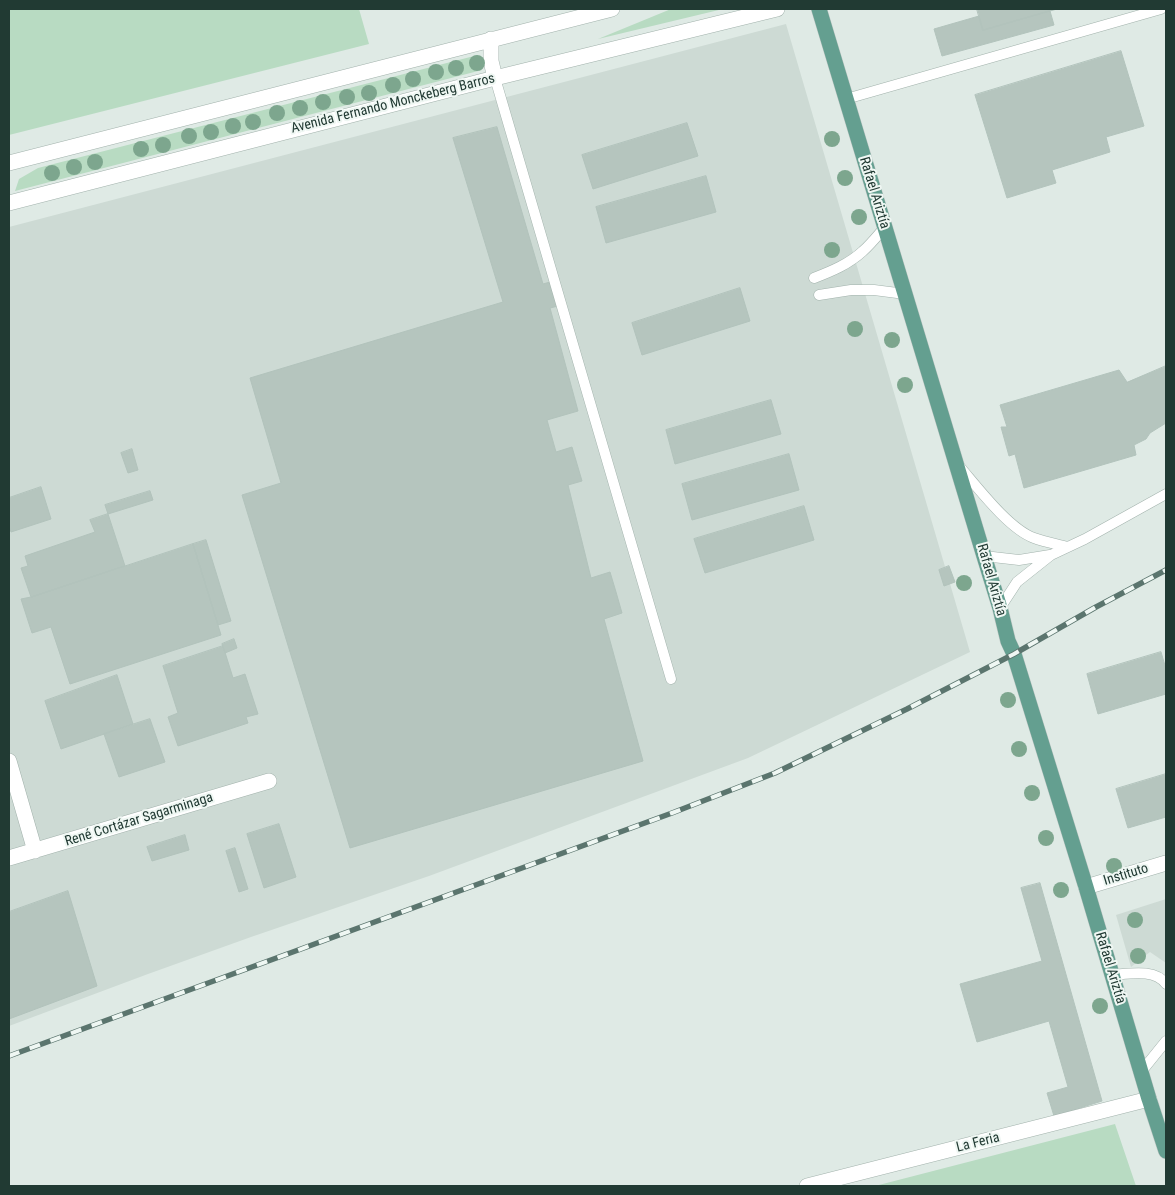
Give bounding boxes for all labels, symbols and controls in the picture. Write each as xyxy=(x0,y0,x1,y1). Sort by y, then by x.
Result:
street label: Avenida Fernando Monckeberg Barros xyxy=(289,71,497,137)
street label: Rafael Ariztía xyxy=(855,155,893,231)
street label: Rafael Ariztía xyxy=(973,542,1009,618)
street label: René Cortázar Sagarminaga xyxy=(63,789,215,851)
street label: Instituto xyxy=(1102,860,1150,890)
street label: Rafael Ariztía xyxy=(1091,930,1129,1006)
street label: La Feria xyxy=(955,1130,1001,1156)

